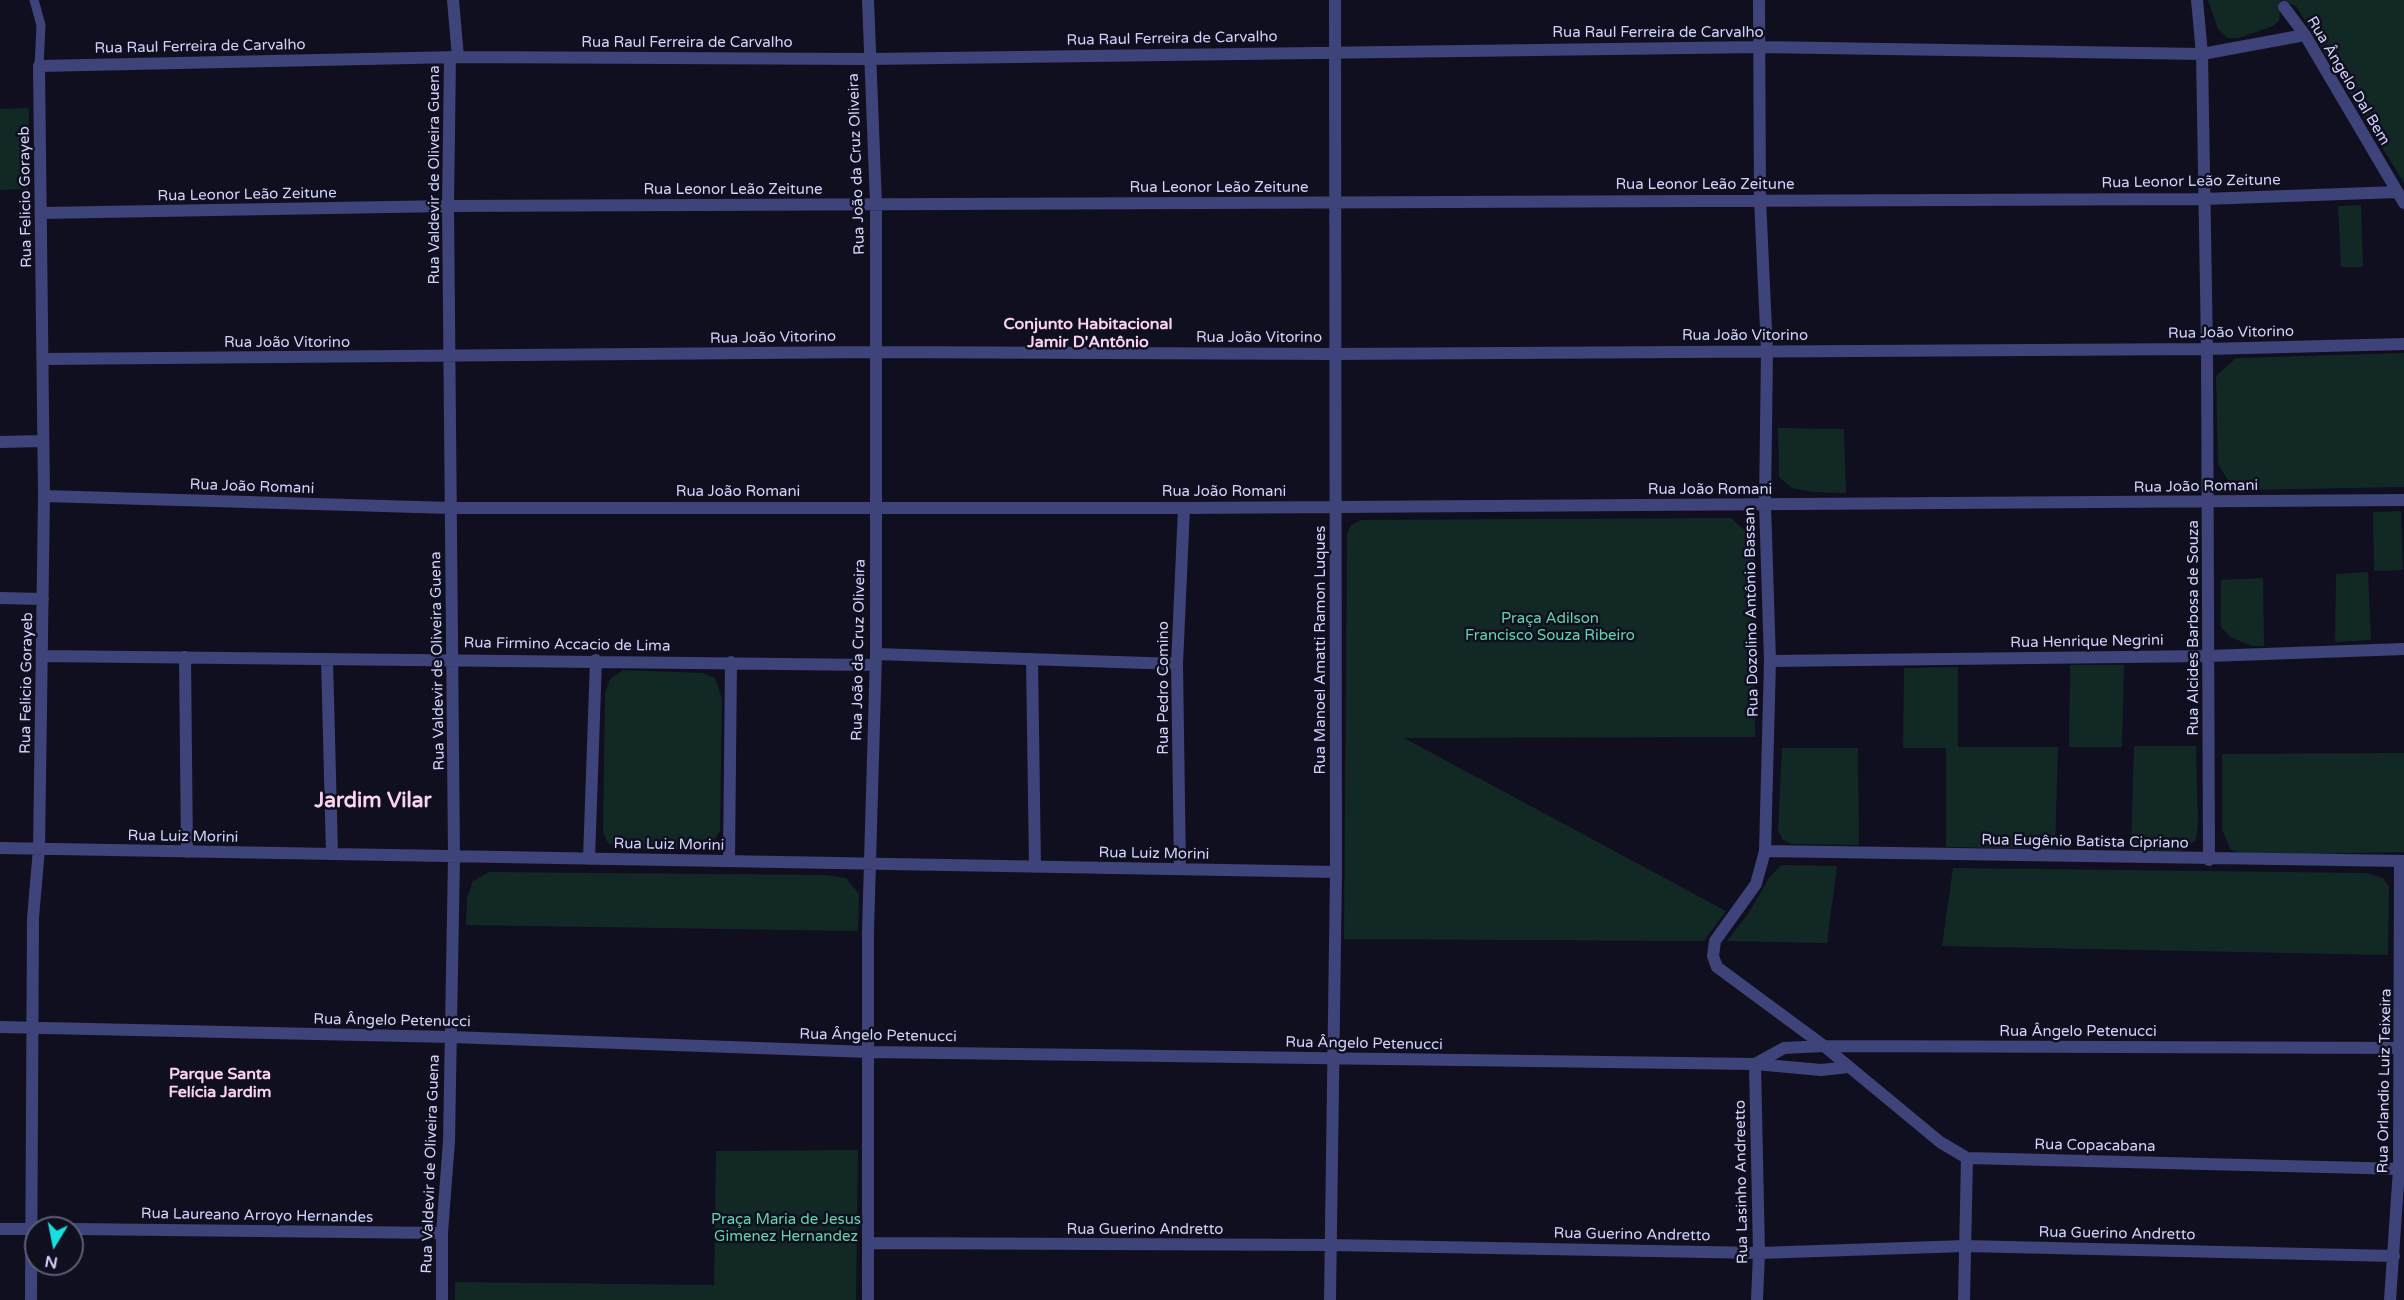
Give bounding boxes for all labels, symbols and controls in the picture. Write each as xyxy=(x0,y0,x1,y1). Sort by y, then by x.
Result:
street label: Rua Ângelo Dal Bem xyxy=(2302,13,2394,149)
street label: Rua Raul Ferreira de Carvalho xyxy=(1552,24,1764,42)
street label: Rua Raul Ferreira de Carvalho xyxy=(1066,28,1278,50)
street label: Rua Raul Ferreira de Carvalho xyxy=(581,34,793,52)
street label: Rua Raul Ferreira de Carvalho xyxy=(94,36,306,58)
street label: Rua Valdevir de Oliveira Guena xyxy=(426,65,444,285)
street label: Rua João da Cruz Oliveira xyxy=(845,73,869,255)
street label: Rua Felicio Gorayeb xyxy=(16,126,36,268)
street label: Rua Leonor Leão Zeitune xyxy=(2101,171,2281,193)
street label: Rua Leonor Leão Zeitune xyxy=(1615,176,1795,194)
street label: Rua Leonor Leão Zeitune xyxy=(1129,179,1309,197)
street label: Rua Leonor Leão Zeitune xyxy=(643,181,823,199)
street label: Rua Leonor Leão Zeitune xyxy=(157,184,337,206)
district label: Conjunto Habitacional Jamir D'Antônio xyxy=(1004,315,1172,353)
street label: Rua João Vitorino xyxy=(2168,323,2294,343)
street label: Rua João Vitorino xyxy=(1682,327,1808,345)
street label: Rua João Vitorino xyxy=(710,328,836,348)
street label: Rua João Vitorino xyxy=(1196,329,1322,347)
street label: Rua João Vitorino xyxy=(224,334,350,352)
street label: Rua João Romani xyxy=(189,476,315,498)
street label: Rua João Romani xyxy=(2134,477,2258,497)
street label: Rua João Romani xyxy=(1648,481,1772,499)
street label: Rua João Romani xyxy=(676,483,800,501)
street label: Rua João Romani xyxy=(1162,483,1286,501)
street label: Rua Dozolino Antônio Bassan xyxy=(1741,507,1763,717)
street label: Rua Alcides Barbosa de Souza xyxy=(2185,520,2203,736)
street label: Rua Manoel Amatti Ramon Luques xyxy=(1312,526,1330,774)
street label: Rua Valdevir de Oliveira Guena xyxy=(427,551,449,771)
street label: Rua João da Cruz Oliveira xyxy=(848,559,870,741)
park label: Praça Adilson Francisco Souza Ribeiro xyxy=(1465,610,1635,645)
street label: Rua Felicio Gorayeb xyxy=(17,612,37,754)
street label: Rua Pedro Comino xyxy=(1155,621,1173,755)
street label: Rua Henrique Negrini xyxy=(2010,632,2164,652)
street label: Rua Firmino Accacio de Lima xyxy=(463,634,671,656)
district label: Jardim Vilar xyxy=(314,788,432,814)
street label: Rua Luiz Morini xyxy=(127,827,239,847)
street label: Rua Eugênio Batista Cipriano xyxy=(1981,831,2189,853)
street label: Rua Luiz Morini xyxy=(613,835,725,855)
street label: Rua Luiz Morini xyxy=(1098,844,1210,864)
street label: Rua Orlandio Luiz Teixeira xyxy=(2374,988,2396,1174)
street label: Rua Ângelo Petenucci xyxy=(313,1011,471,1031)
street label: Rua Ângelo Petenucci xyxy=(1999,1023,2157,1041)
street label: Rua Ângelo Petenucci xyxy=(799,1026,957,1046)
street label: Rua Ângelo Petenucci xyxy=(1285,1034,1443,1054)
street label: Rua Valdevir de Oliveira Guena xyxy=(418,1054,444,1274)
district label: Parque Santa Felícia Jardim xyxy=(169,1065,271,1103)
street label: Rua Lasinho Andreetto xyxy=(1732,1100,1752,1264)
street label: Rua Copacabana xyxy=(2034,1136,2156,1156)
street label: Rua Laureano Arroyo Hernandes xyxy=(141,1205,373,1227)
park label: Praça Maria de Jesus Gimenez Hernandez xyxy=(711,1211,861,1246)
north arrow xyxy=(24,1216,84,1276)
street label: Rua Guerino Andretto xyxy=(1067,1221,1223,1239)
street label: Rua Guerino Andretto xyxy=(2038,1224,2196,1244)
street label: Rua Guerino Andretto xyxy=(1553,1225,1711,1245)
text: N xyxy=(43,1251,59,1273)

